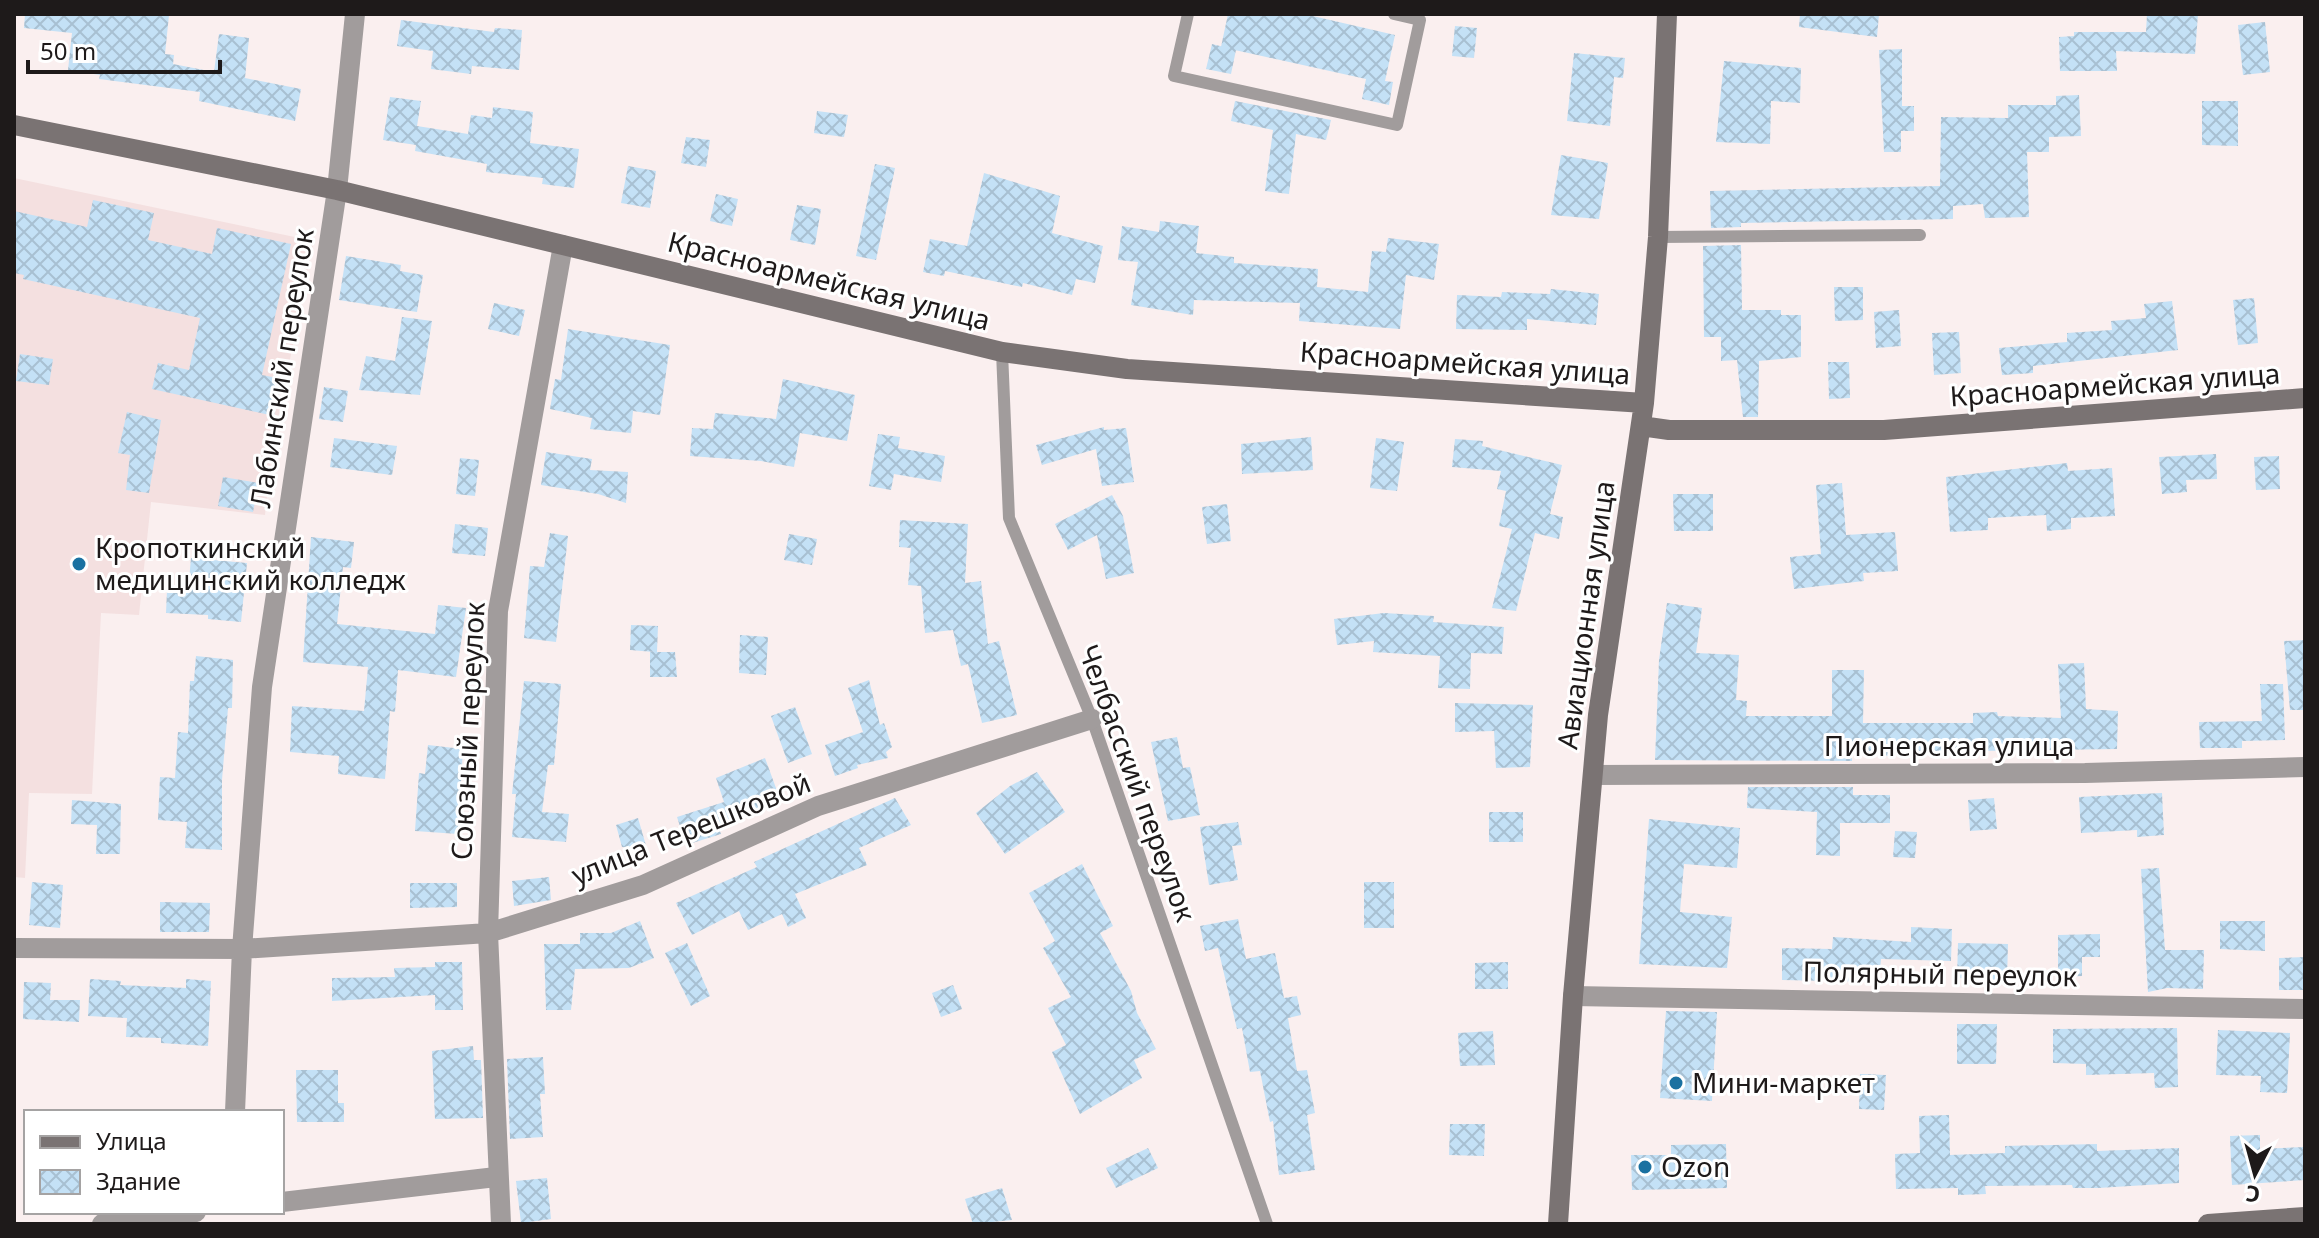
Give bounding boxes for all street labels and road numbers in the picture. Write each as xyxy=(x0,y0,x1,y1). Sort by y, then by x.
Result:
street label: Красноармейская улица xyxy=(664,222,994,339)
street label: Лабинский переулок xyxy=(240,226,322,510)
street label: Красноармейская улица xyxy=(1299,331,1632,393)
street label: Красноармейская улица xyxy=(1948,353,2281,415)
street label: Авиационная улица xyxy=(1547,478,1623,751)
street label: Союзный переулок xyxy=(441,601,493,861)
street label: Челбасский переулок xyxy=(1070,639,1206,926)
street label: Пионерская улица xyxy=(1824,726,2074,764)
street label: улица Терешковой xyxy=(565,763,816,893)
street label: Полярный переулок xyxy=(1802,952,2078,994)

